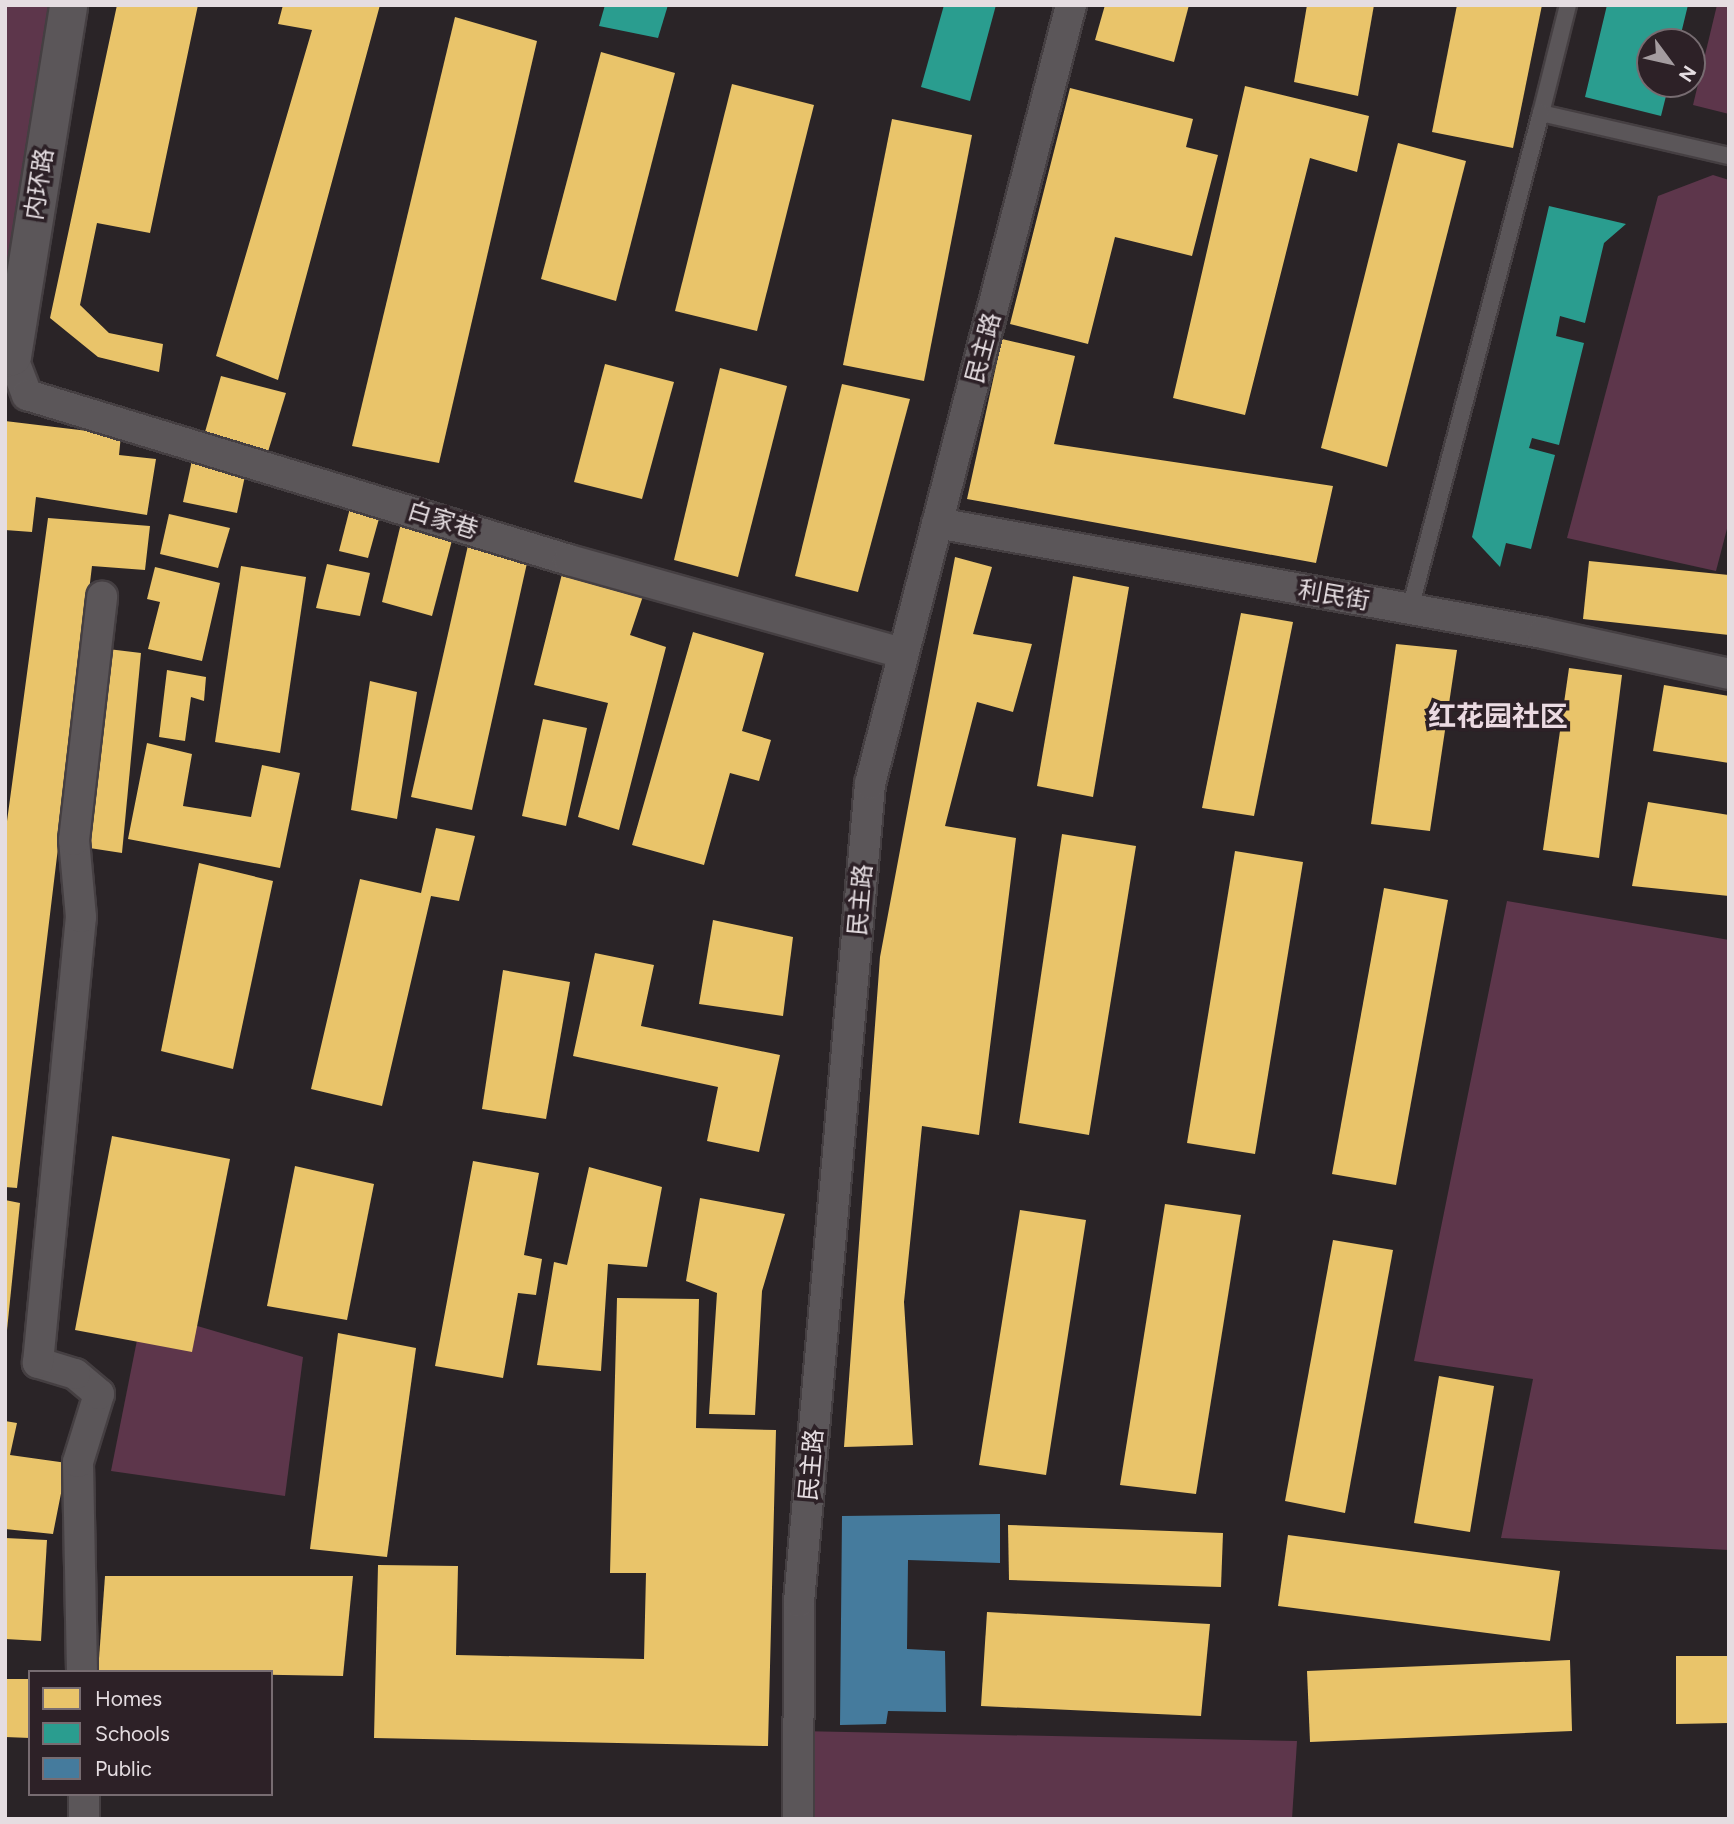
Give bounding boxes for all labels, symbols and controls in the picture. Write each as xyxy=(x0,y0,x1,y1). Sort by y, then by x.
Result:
north arrow xyxy=(1636,28,1706,98)
text: N xyxy=(1674,61,1701,86)
street label: 内环路 xyxy=(19,146,59,222)
street label: 民主路 xyxy=(960,309,1006,387)
street label: 白家巷 xyxy=(404,496,482,544)
street label: 利民街 xyxy=(1296,575,1372,615)
district label: 红花园社区 xyxy=(1428,699,1568,733)
street label: 民主路 xyxy=(843,863,877,937)
street label: 民主路 xyxy=(794,1428,828,1502)
legend xyxy=(28,1670,273,1796)
text: Homes xyxy=(95,1686,162,1711)
text: Schools xyxy=(95,1721,170,1746)
text: Public xyxy=(95,1756,152,1781)

